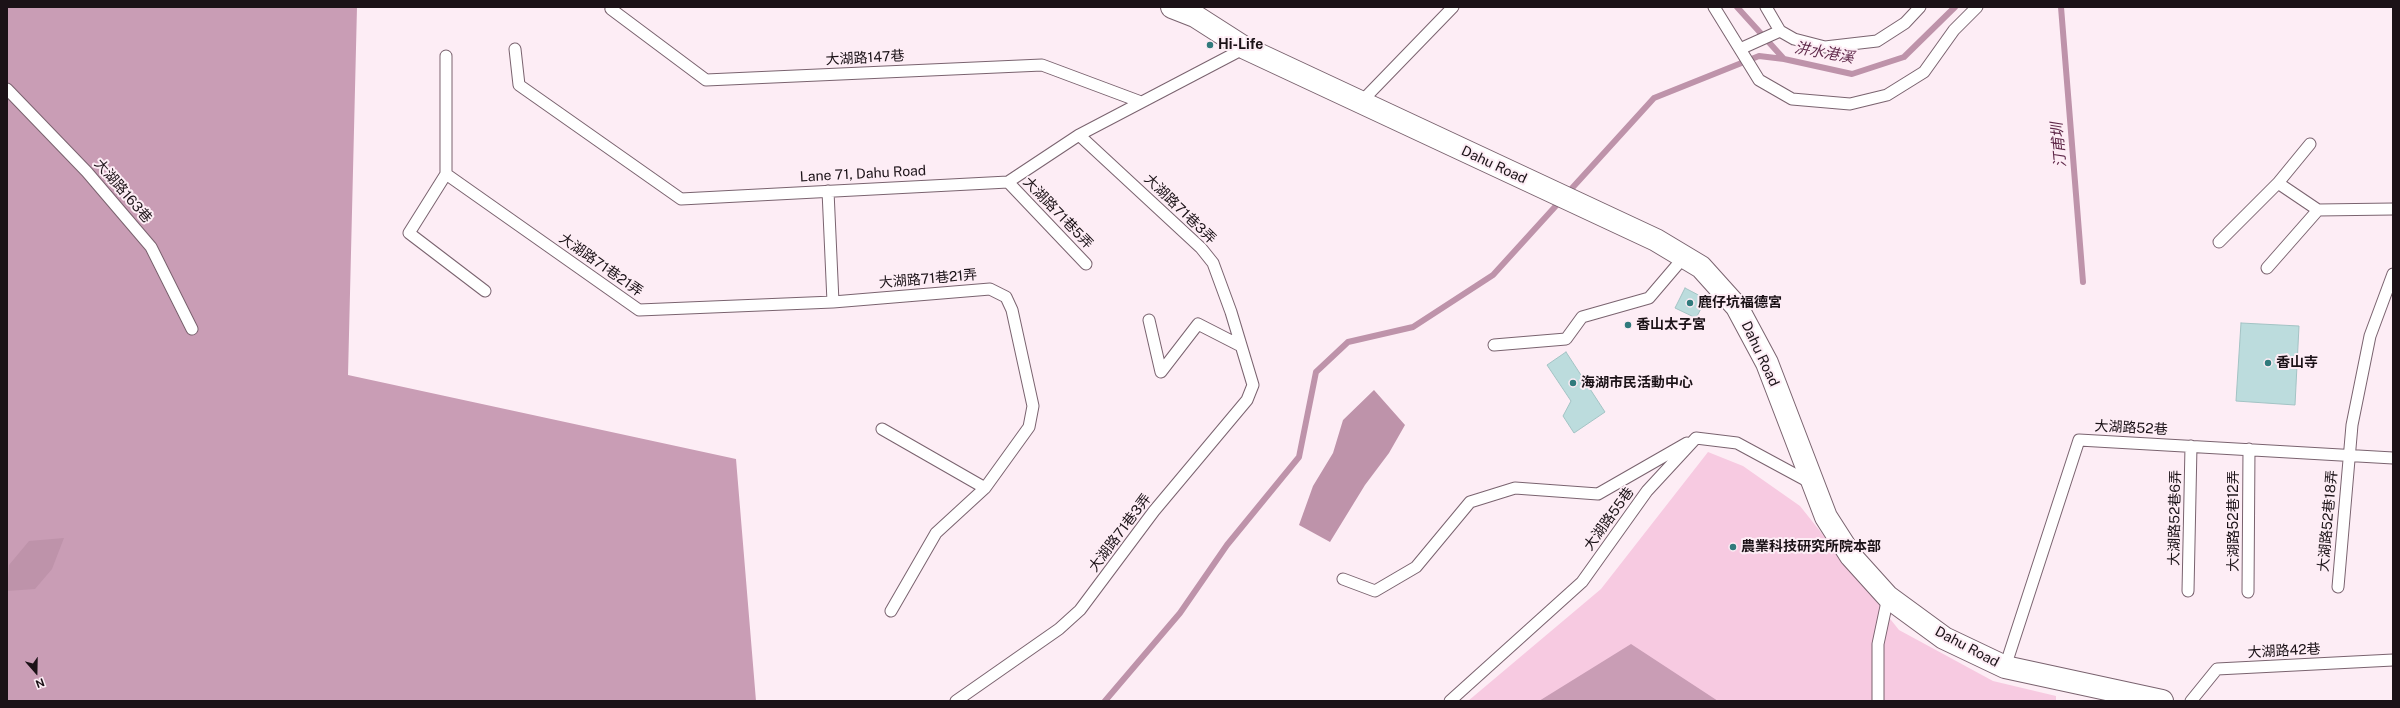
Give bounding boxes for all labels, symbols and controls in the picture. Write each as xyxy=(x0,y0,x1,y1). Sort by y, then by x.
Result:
place label: Hi-Life xyxy=(1218,37,1263,53)
water label: 汫水港溪 xyxy=(1793,39,1855,67)
marker: Hi-Life xyxy=(1205,40,1215,50)
street label: 大湖路147巷 xyxy=(825,48,905,68)
water label: 汀甫圳 xyxy=(2048,122,2070,168)
street label: Dahu Road xyxy=(1459,143,1529,187)
street label: 大湖路163巷 xyxy=(91,156,155,226)
street label: Lane 71, Dahu Road xyxy=(799,162,927,186)
street label: 大湖路71巷3弄 xyxy=(1141,171,1219,247)
street label: 大湖路71巷5弄 xyxy=(1020,174,1096,252)
street label: 大湖路71巷21弄 xyxy=(556,230,646,300)
street label: 大湖路71巷21弄 xyxy=(878,266,978,292)
place label: 鹿仔坑福德宮 xyxy=(1698,295,1782,311)
marker: 鹿仔坑福德宮 xyxy=(1685,298,1695,308)
place label: 香山太子宮 xyxy=(1636,317,1706,333)
street label: Dahu Road xyxy=(1738,319,1782,389)
marker: 香山太子宮 xyxy=(1623,320,1633,330)
place label: 香山寺 xyxy=(2276,355,2318,371)
marker: 香山寺 xyxy=(2263,358,2273,368)
place label: 海湖市民活動中心 xyxy=(1581,375,1693,391)
marker: 海湖市民活動中心 xyxy=(1568,378,1578,388)
street label: 大湖路52巷 xyxy=(2094,418,2168,438)
street label: 大湖路52巷18弄 xyxy=(2315,469,2341,573)
street label: 大湖路52巷6弄 xyxy=(2166,470,2184,566)
street label: 大湖路52巷12弄 xyxy=(2226,470,2242,572)
street label: 大湖路55巷 xyxy=(1580,484,1638,554)
street label: 大湖路71巷3弄 xyxy=(1085,491,1155,575)
place label: 農業科技研究所院本部 xyxy=(1741,539,1881,555)
marker: 農業科技研究所院本部 xyxy=(1728,542,1738,552)
street label: Dahu Road xyxy=(1932,623,2002,671)
street label: 大湖路42巷 xyxy=(2247,641,2321,661)
north arrow xyxy=(16,652,56,692)
text: N xyxy=(34,676,46,690)

